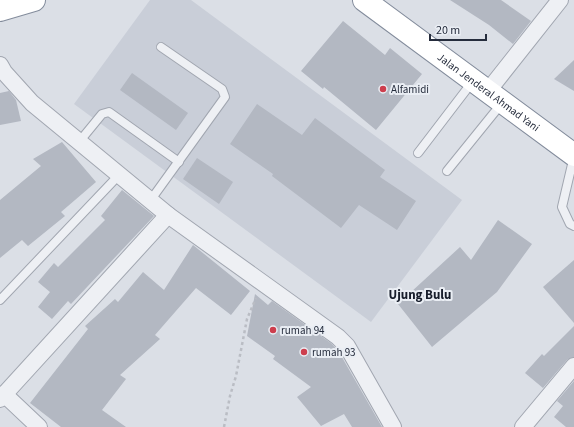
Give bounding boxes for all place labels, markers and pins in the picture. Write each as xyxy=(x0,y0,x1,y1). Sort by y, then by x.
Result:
place label: Alfamidi xyxy=(391,82,429,97)
marker: Alfamidi xyxy=(378,84,388,94)
place label: rumah 94 xyxy=(281,323,325,338)
marker: rumah 94 xyxy=(268,325,278,335)
place label: rumah 93 xyxy=(312,345,356,360)
marker: rumah 93 xyxy=(299,347,309,357)

